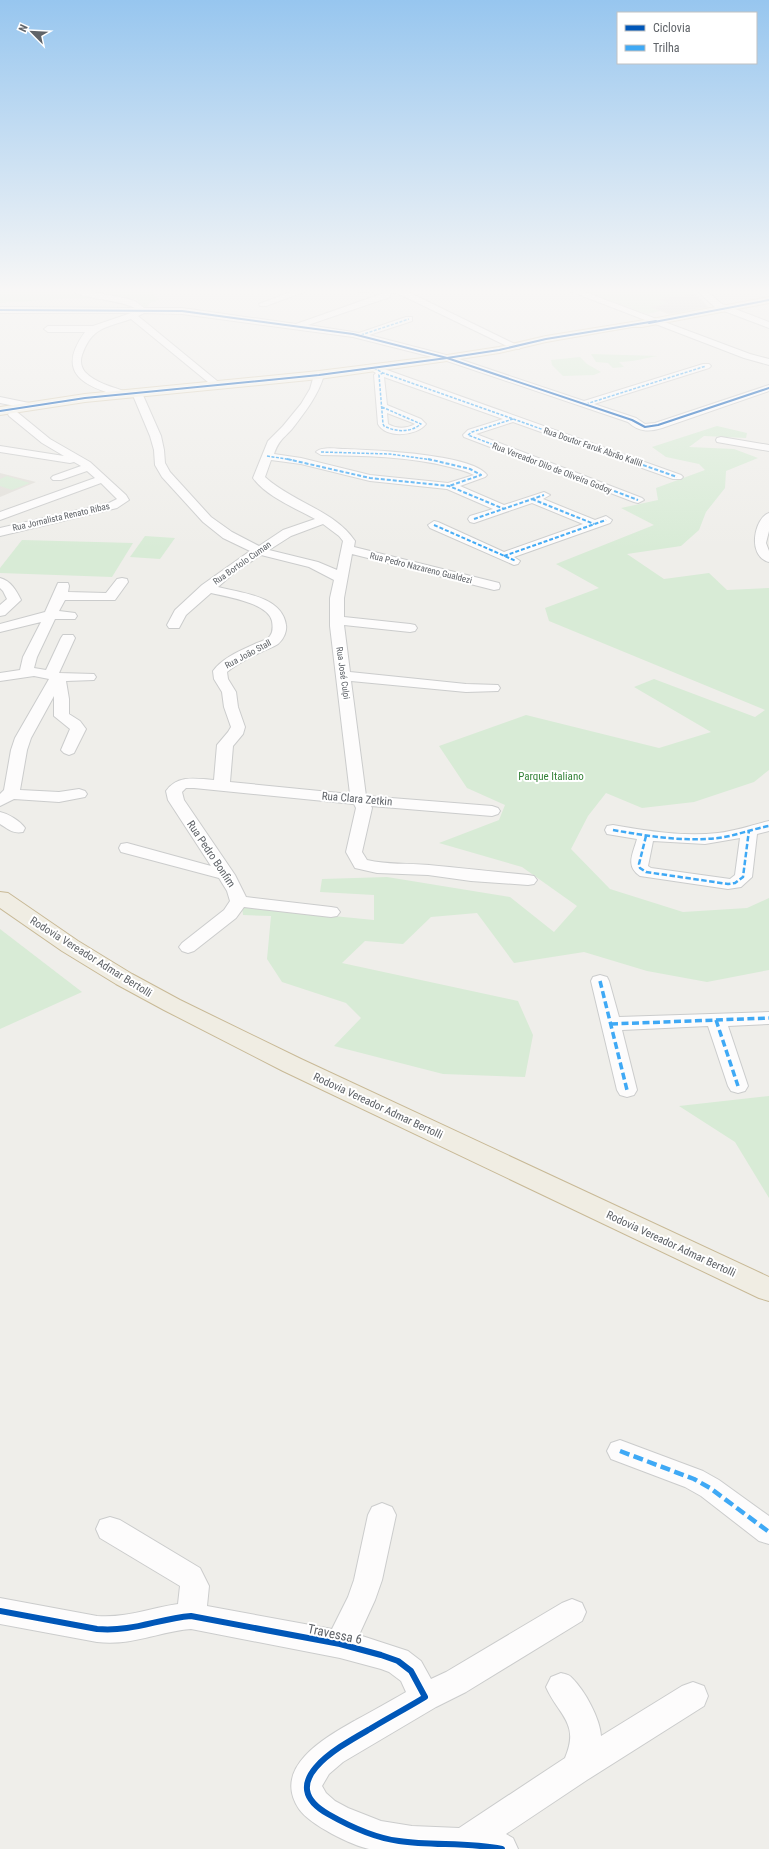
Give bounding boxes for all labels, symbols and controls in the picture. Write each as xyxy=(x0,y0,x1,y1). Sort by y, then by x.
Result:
north arrow xyxy=(12,12,52,52)
legend xyxy=(617,12,757,64)
text: Ciclovia xyxy=(653,21,691,35)
text: N xyxy=(16,22,31,34)
text: Trilha xyxy=(653,41,680,55)
street label: Rua Doutor Faruk Abrão Kallil xyxy=(542,425,644,469)
street label: Rua Vereador Dilo de Oliveira Godoy xyxy=(491,441,613,496)
street label: Rua Jornalista Renato Ribas xyxy=(11,501,111,533)
street label: Rua Bortolo Cuman xyxy=(211,539,273,587)
street label: Rua Pedro Nazareno Gualdezi xyxy=(369,550,473,586)
street label: Rua João Stall xyxy=(223,638,273,670)
street label: Rua José Culpi xyxy=(334,646,352,700)
park label: Parque Italiano xyxy=(518,770,584,783)
street label: Rua Clara Zetkin xyxy=(321,789,393,809)
street label: Rua Pedro Bonfim xyxy=(184,818,238,890)
street label: Rodovia Vereador Admar Bertolli xyxy=(28,914,154,1000)
street label: Rodovia Vereador Admar Bertolli xyxy=(311,1070,445,1142)
street label: Rodovia Vereador Admar Bertolli xyxy=(604,1208,738,1280)
street label: Travessa 6 xyxy=(306,1621,364,1647)

